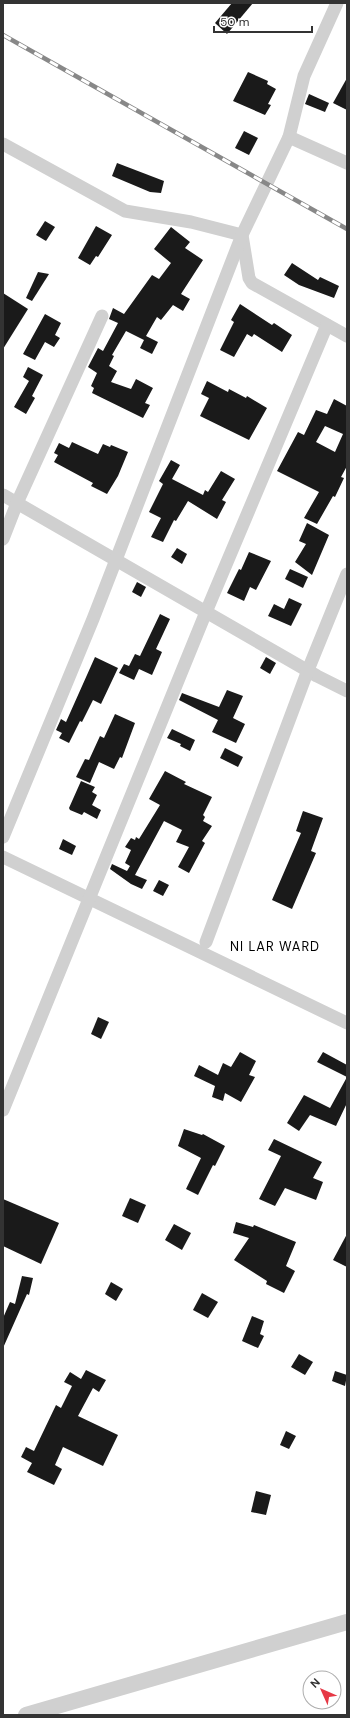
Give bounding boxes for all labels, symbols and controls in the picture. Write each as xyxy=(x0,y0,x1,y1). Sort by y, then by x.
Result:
scale bar xyxy=(214,8,312,34)
text: 50 m xyxy=(220,14,249,30)
district label: NI LAR WARD xyxy=(230,938,320,955)
north arrow xyxy=(302,1670,342,1710)
text: N xyxy=(307,1675,323,1691)

